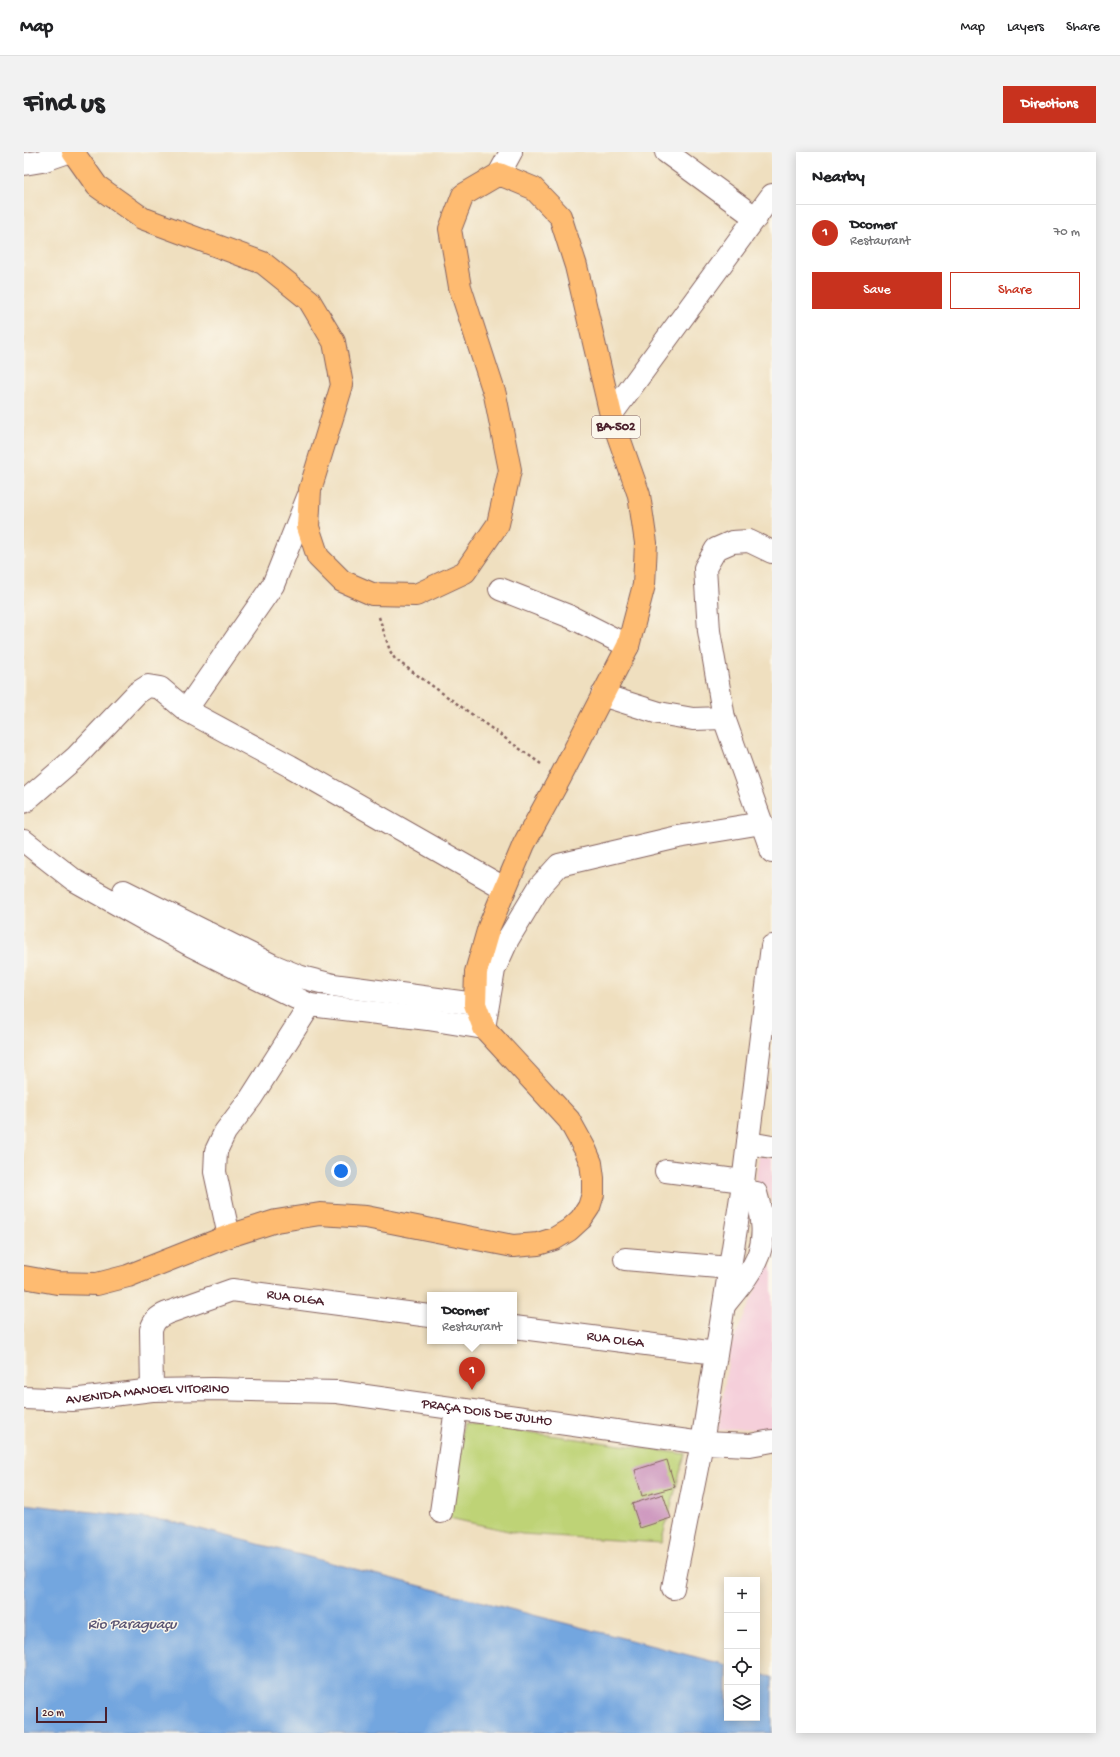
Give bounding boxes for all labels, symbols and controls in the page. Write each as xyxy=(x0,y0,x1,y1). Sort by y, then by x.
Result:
text: Map xyxy=(20,16,53,39)
text: Map xyxy=(961,19,985,36)
text: Layers xyxy=(1007,19,1044,36)
text: Share xyxy=(1066,19,1100,36)
button: Directions xyxy=(1003,86,1096,123)
text: Find us xyxy=(24,88,104,121)
text: Nearby xyxy=(812,168,865,188)
text: Dcomer xyxy=(850,216,896,234)
text: 1 xyxy=(822,225,828,240)
text: 70 m xyxy=(1054,225,1080,240)
text: Restaurant xyxy=(850,234,910,249)
button: Save xyxy=(812,272,942,309)
button: Share xyxy=(950,272,1080,309)
road number: BA-502 xyxy=(592,416,640,438)
your location xyxy=(331,1161,351,1181)
street label: RUA OLGA xyxy=(265,1286,326,1311)
popup xyxy=(427,1292,517,1344)
text: Dcomer xyxy=(442,1302,488,1320)
text: Restaurant xyxy=(442,1320,502,1335)
street label: RUA OLGA xyxy=(585,1328,646,1352)
pin: 1 xyxy=(459,1357,485,1390)
street label: AVENIDA MANOEL VITORINO xyxy=(66,1380,230,1409)
street label: PRAÇA DOIS DE JULHO xyxy=(419,1395,554,1431)
map controls xyxy=(724,1577,760,1721)
button: + xyxy=(724,1577,760,1613)
button: − xyxy=(724,1613,760,1649)
water label: Rio Paraguaçu xyxy=(88,1616,178,1634)
button: locate xyxy=(724,1649,760,1685)
button: layers xyxy=(724,1685,760,1721)
scale bar xyxy=(36,1705,107,1724)
text: 20 m xyxy=(42,1708,64,1720)

